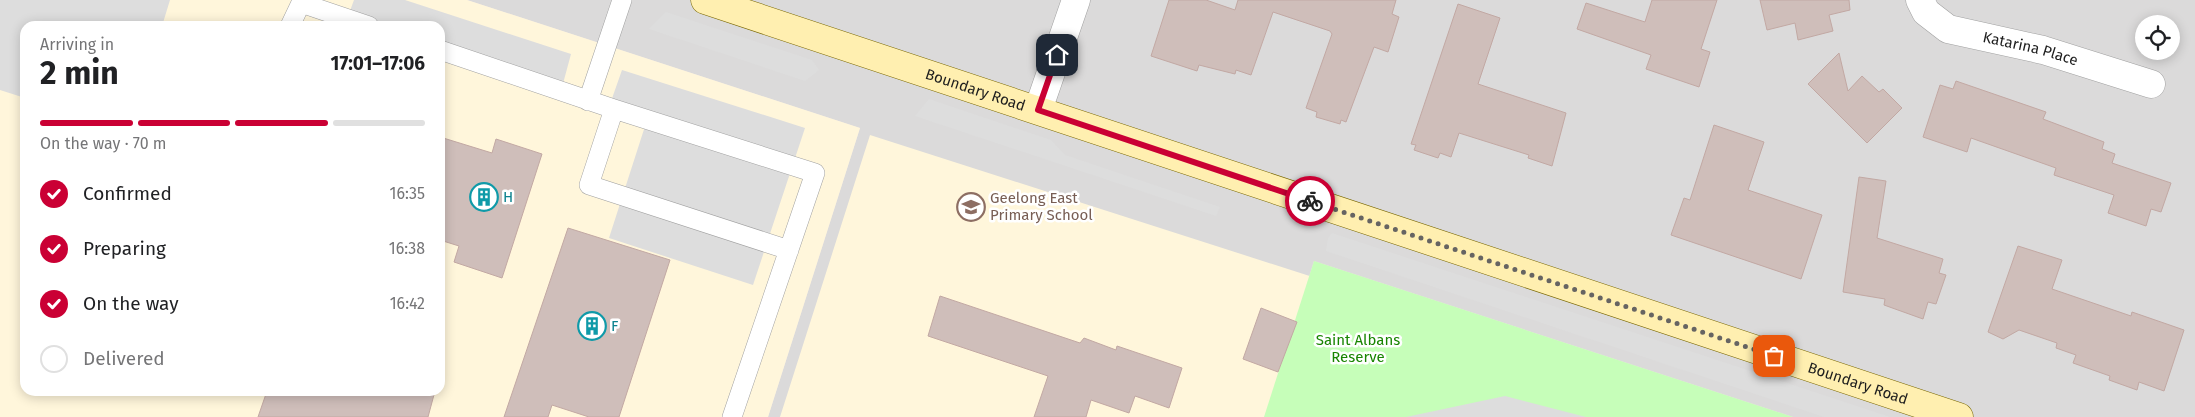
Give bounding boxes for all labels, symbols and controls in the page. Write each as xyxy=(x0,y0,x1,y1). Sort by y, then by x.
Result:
map controls xyxy=(2135,15,2180,60)
button: locate xyxy=(2135,15,2180,60)
street label: Katarina Place xyxy=(1981,28,2080,69)
pin xyxy=(1036,34,1078,76)
text: Arriving in xyxy=(40,35,114,54)
icon: home xyxy=(1043,41,1071,69)
text: 17:01–17:06 xyxy=(331,52,425,75)
text: 2 min xyxy=(40,54,119,92)
street label: Boundary Road xyxy=(923,65,1028,115)
text: On the way · 70 m xyxy=(40,134,167,153)
courier xyxy=(1285,176,1335,226)
icon: check xyxy=(40,180,68,208)
text: Confirmed xyxy=(83,182,172,205)
building icon: H xyxy=(469,182,499,212)
text: 16:35 xyxy=(390,184,425,203)
icon: bike xyxy=(1296,187,1324,215)
place label: H xyxy=(503,188,513,206)
place label: Geelong East Primary School xyxy=(990,189,1093,224)
school or university icon: Geelong East Primary School xyxy=(956,192,986,222)
icon: check xyxy=(40,235,68,263)
text: Preparing xyxy=(83,237,166,260)
text: 16:38 xyxy=(389,239,425,258)
icon: check xyxy=(40,290,68,318)
text: On the way xyxy=(83,292,179,315)
text: 16:42 xyxy=(390,294,425,313)
building icon: F xyxy=(577,311,607,341)
place label: F xyxy=(611,317,618,335)
park label: Saint Albans Reserve xyxy=(1316,331,1400,366)
pin xyxy=(1753,335,1795,377)
icon: bag xyxy=(1760,342,1788,370)
text: Delivered xyxy=(83,347,165,370)
street label: Boundary Road xyxy=(1806,358,1910,408)

